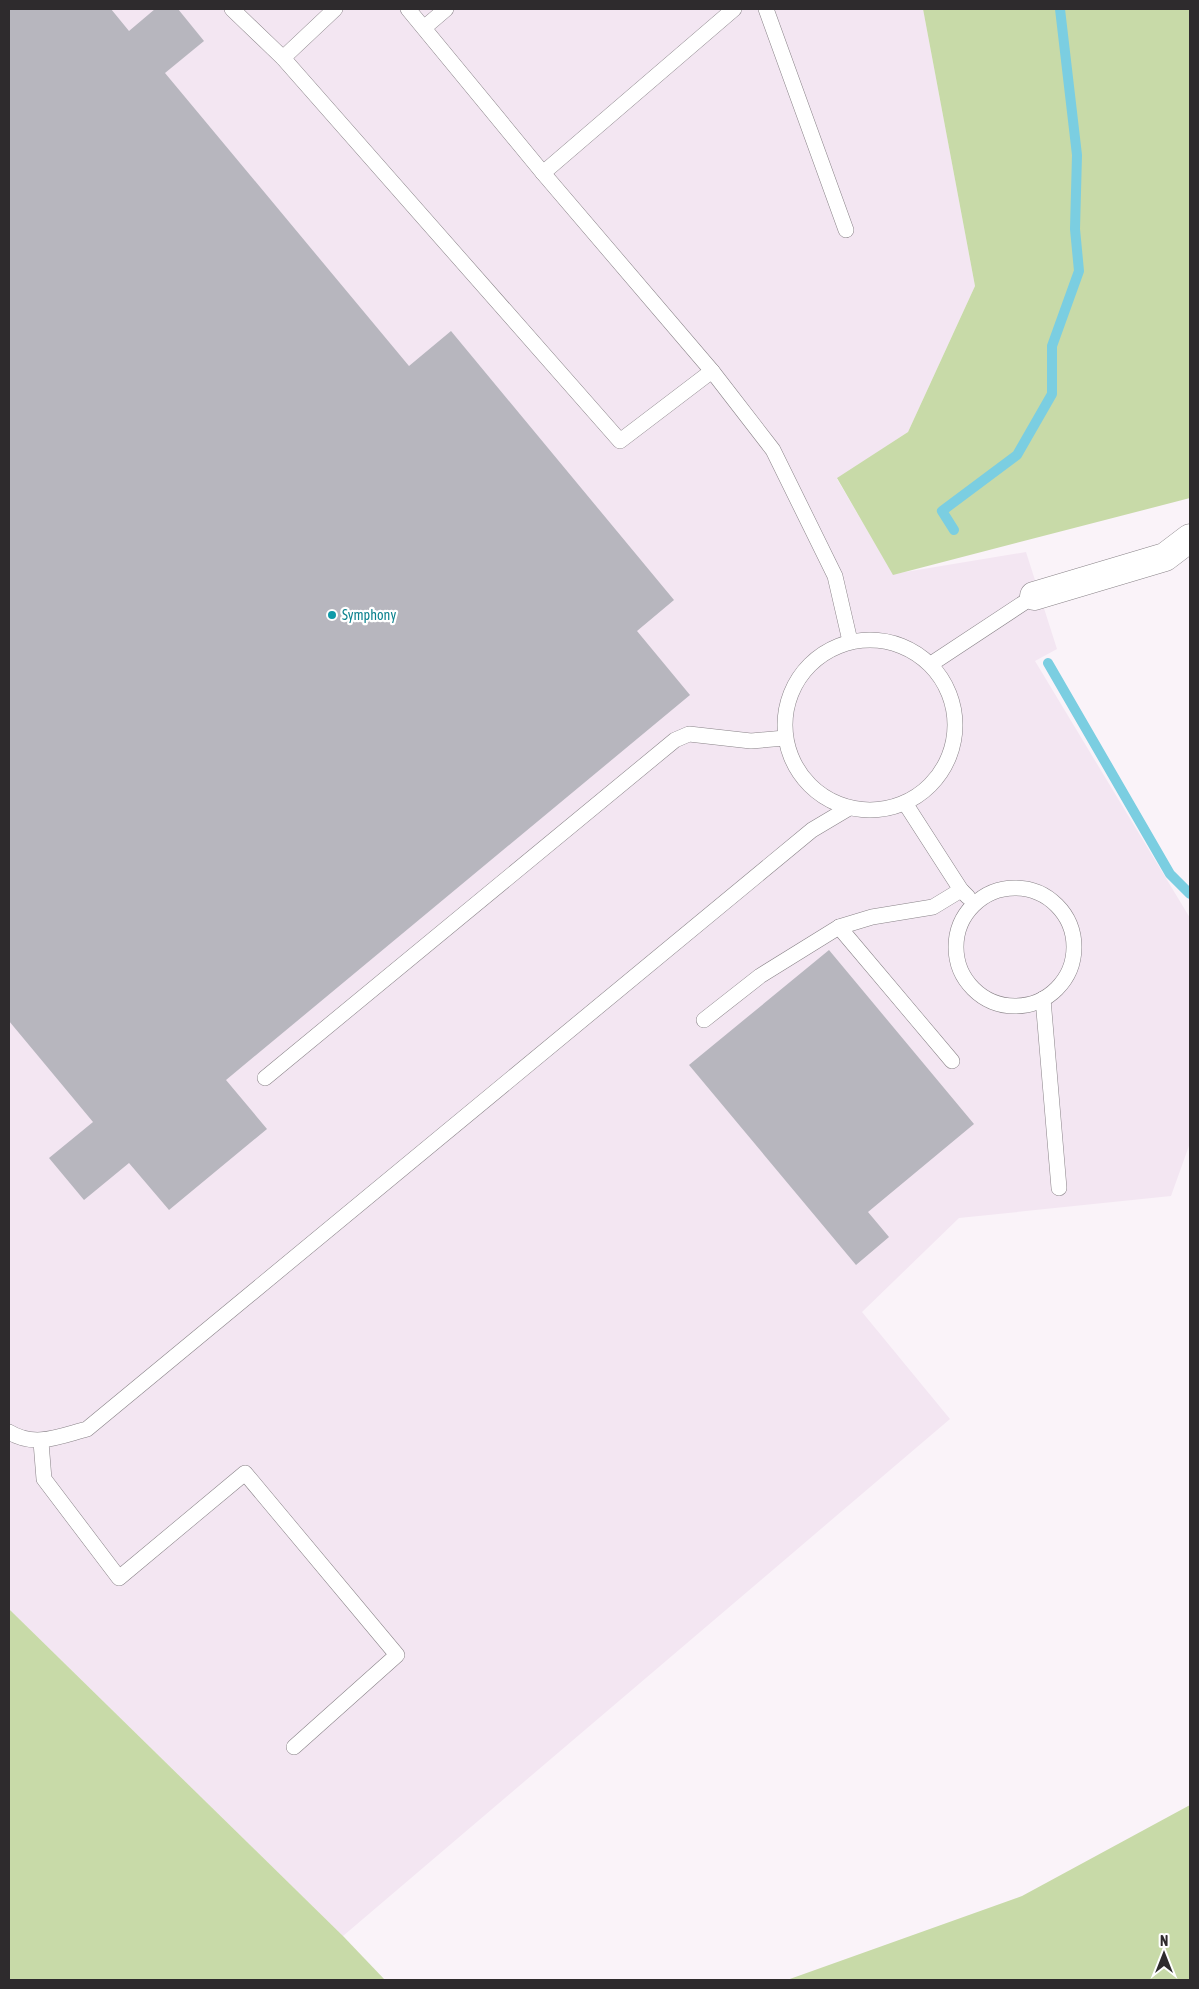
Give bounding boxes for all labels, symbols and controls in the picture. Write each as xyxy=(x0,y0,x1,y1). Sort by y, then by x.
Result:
place label: Symphony xyxy=(342,607,396,623)
marker: Symphony xyxy=(326,609,338,621)
north arrow xyxy=(1139,1929,1189,1979)
text: N xyxy=(1160,1933,1168,1949)

